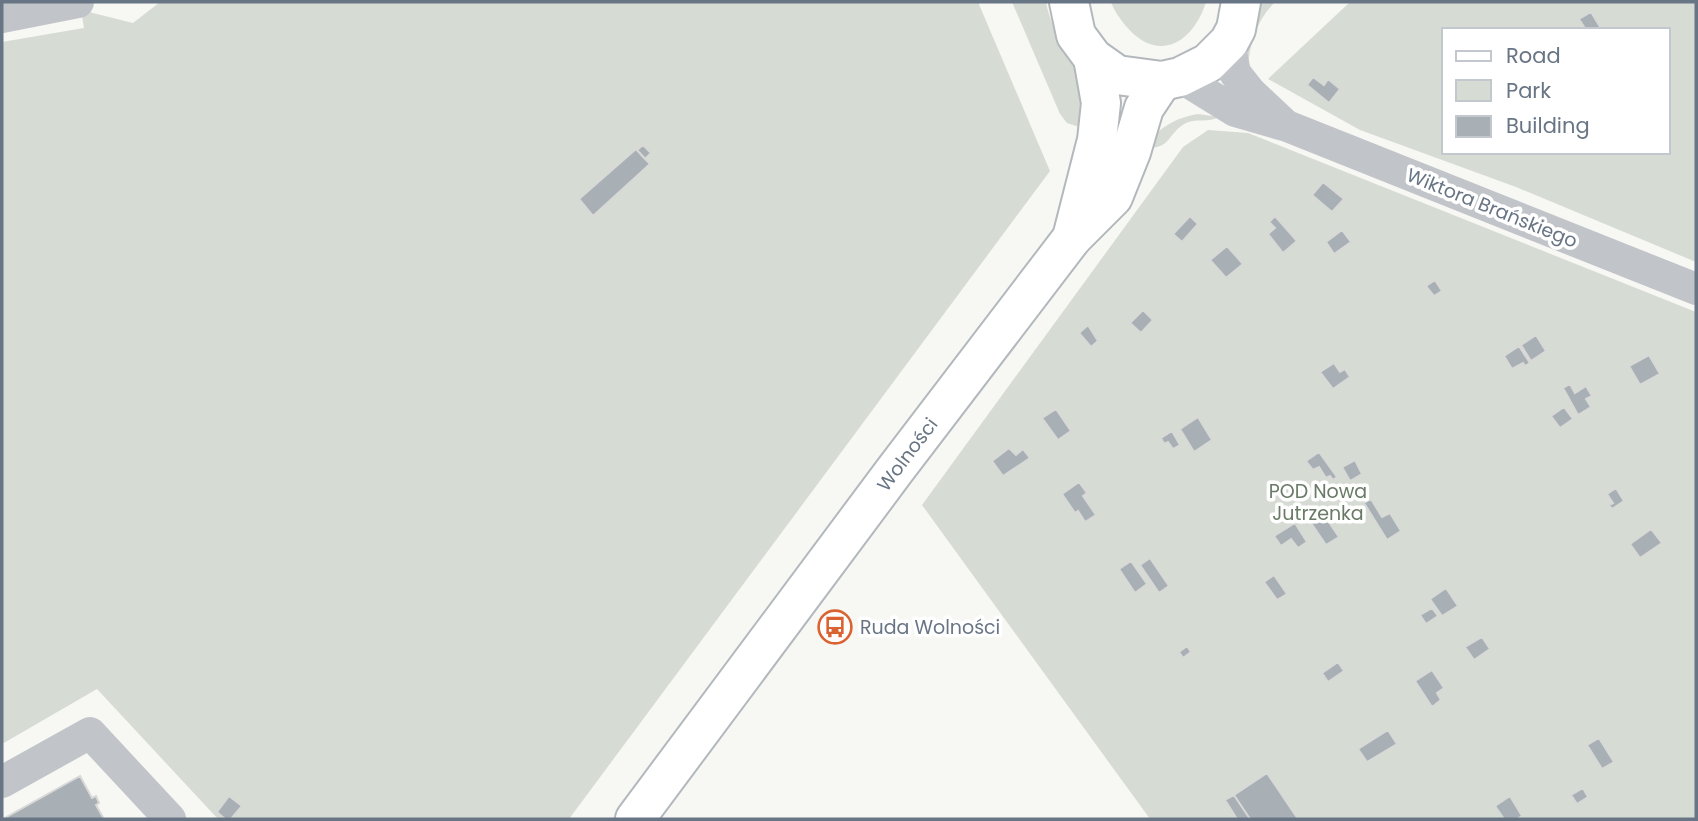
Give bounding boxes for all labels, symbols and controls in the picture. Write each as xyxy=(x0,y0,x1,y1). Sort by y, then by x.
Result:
legend xyxy=(1442,28,1670,154)
text: Road xyxy=(1506,41,1561,70)
text: Park xyxy=(1506,76,1551,105)
text: Building xyxy=(1506,111,1590,140)
street label: Wiktora Brańskiego xyxy=(1403,161,1581,255)
street label: Wolności xyxy=(870,412,944,497)
park label: POD Nowa Jutrzenka xyxy=(1269,478,1367,527)
bus stop icon: Ruda Wolności xyxy=(816,608,854,646)
place label: Ruda Wolności xyxy=(860,614,1000,641)

